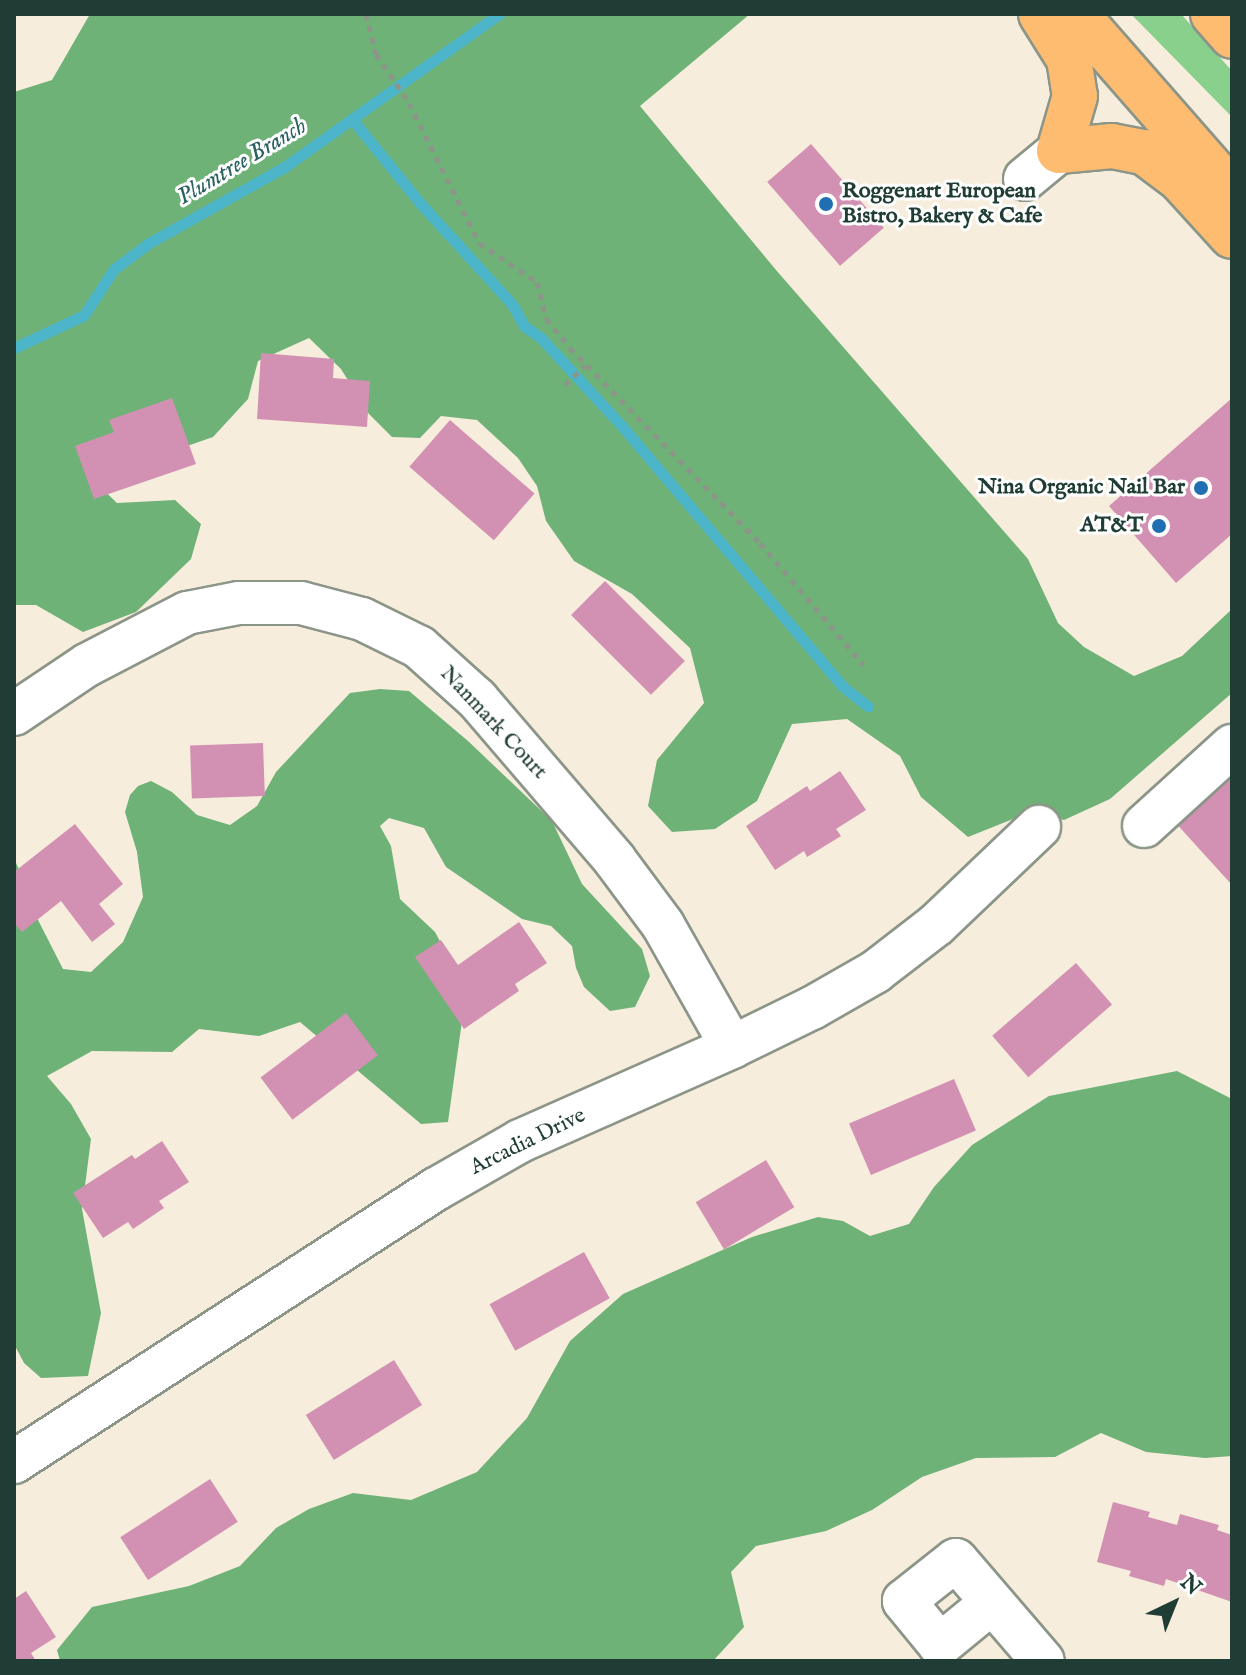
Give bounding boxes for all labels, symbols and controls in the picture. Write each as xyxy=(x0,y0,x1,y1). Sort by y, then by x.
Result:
water label: Plumtree Branch xyxy=(172,112,312,212)
place label: Roggenart European Bistro, Bakery & Cafe xyxy=(842,178,1042,230)
marker: Roggenart European Bistro, Bakery & Cafe xyxy=(817,195,835,213)
place label: Nina Organic Nail Bar xyxy=(978,475,1185,501)
marker: Nina Organic Nail Bar xyxy=(1192,479,1210,497)
place label: AT&T xyxy=(1080,513,1143,539)
marker: AT&T xyxy=(1150,517,1168,535)
street label: Nanmark Court xyxy=(434,661,552,785)
street label: Arcadia Drive xyxy=(466,1103,590,1181)
north arrow xyxy=(1134,1563,1214,1643)
text: N xyxy=(1174,1569,1207,1602)

